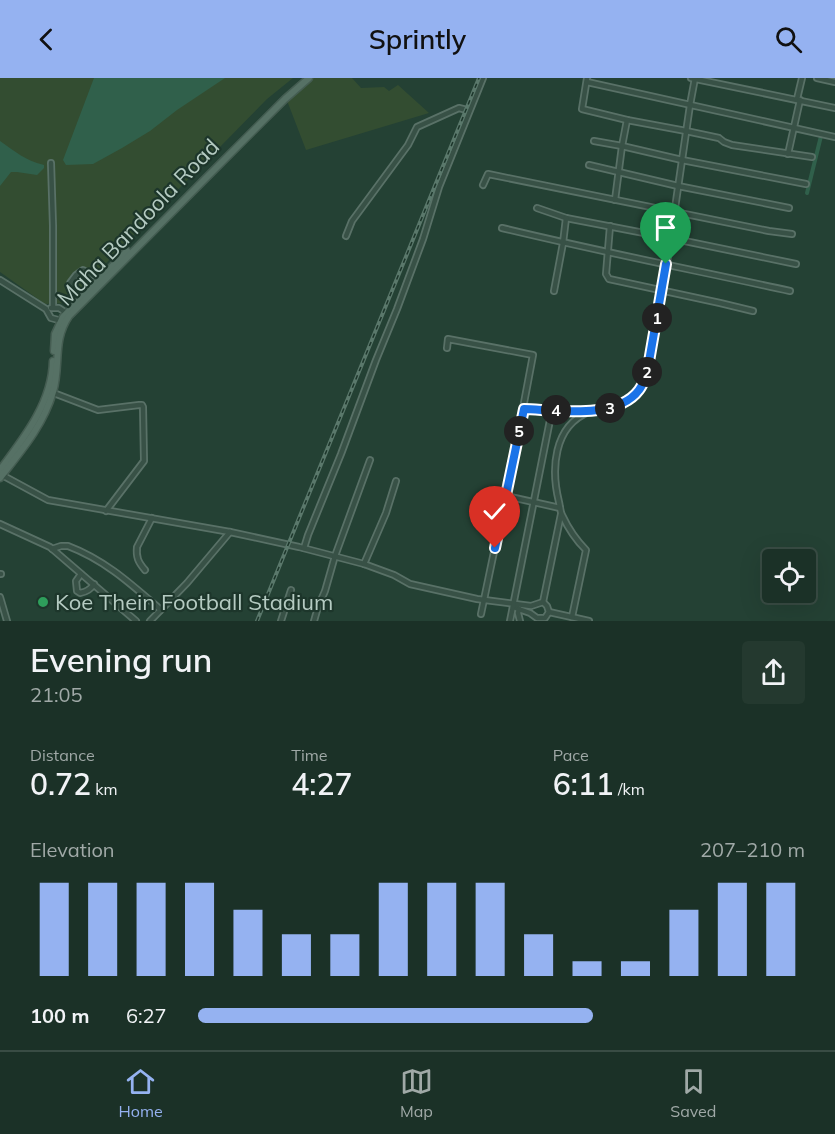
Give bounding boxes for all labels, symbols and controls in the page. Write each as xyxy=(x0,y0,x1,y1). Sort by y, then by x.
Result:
text: Sprintly xyxy=(369,22,466,56)
icon: back xyxy=(30,23,63,56)
icon: search xyxy=(772,23,805,56)
street label: Maha Bandoola Road xyxy=(51,133,225,311)
pin xyxy=(640,202,691,264)
icon: arrive xyxy=(649,211,682,244)
pin: 1 xyxy=(642,303,672,333)
text: 1 xyxy=(652,308,662,328)
pin: 2 xyxy=(632,357,662,387)
text: 2 xyxy=(642,362,652,382)
pin: 3 xyxy=(595,393,625,423)
pin: 4 xyxy=(541,395,571,425)
text: 3 xyxy=(605,398,615,418)
text: 4 xyxy=(551,400,561,420)
pin: 5 xyxy=(504,416,534,446)
text: 5 xyxy=(514,421,524,441)
pin xyxy=(469,486,520,548)
icon: check xyxy=(478,495,511,528)
map controls xyxy=(762,549,816,603)
button: locate xyxy=(762,549,816,603)
place label: Koe Thein Football Stadium xyxy=(55,588,333,616)
marker: Koe Thein Football Stadium xyxy=(36,595,50,609)
text: Evening run xyxy=(30,639,212,680)
button: share xyxy=(742,641,805,704)
text: 21:05 xyxy=(30,682,83,707)
text: Distance xyxy=(30,745,95,765)
text: Time xyxy=(291,745,328,765)
text: Pace xyxy=(553,745,589,765)
text: 0.72 xyxy=(30,765,91,803)
text: 4:27 xyxy=(291,765,352,803)
text: 6:11 xyxy=(553,765,614,803)
text: km xyxy=(91,779,118,799)
text: /km xyxy=(614,779,645,799)
text: Elevation xyxy=(30,837,115,862)
text: 207–210 m xyxy=(700,837,805,862)
text: 100 m xyxy=(30,1003,89,1028)
text: 6:27 xyxy=(126,1003,167,1028)
tab: Home xyxy=(119,1065,163,1121)
tab: Map xyxy=(400,1065,433,1121)
tab: Saved xyxy=(670,1065,716,1121)

